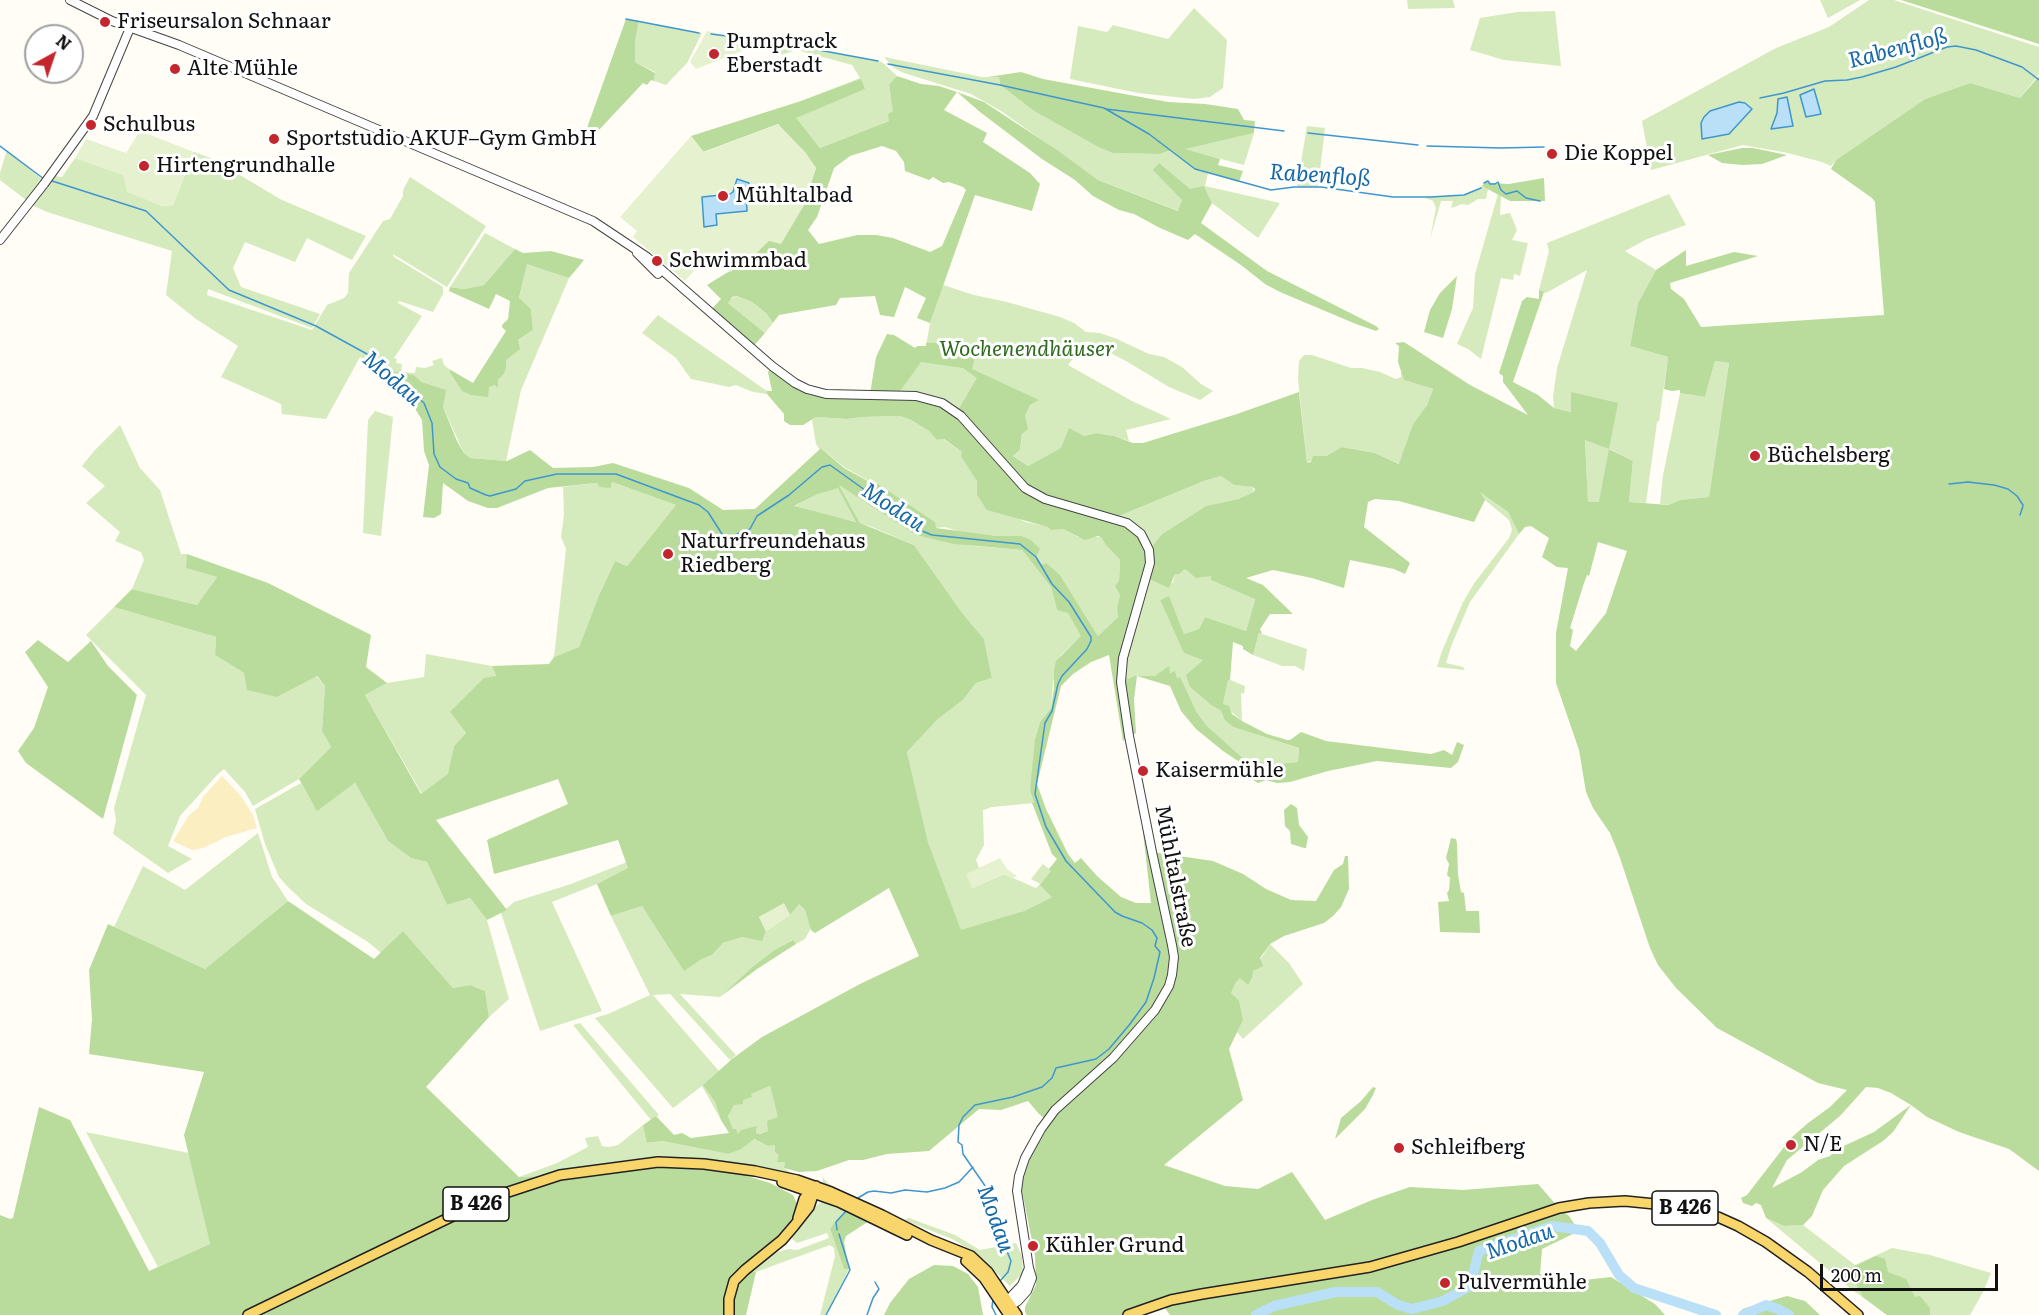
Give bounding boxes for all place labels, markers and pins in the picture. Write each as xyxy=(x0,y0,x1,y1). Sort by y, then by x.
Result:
place label: Friseursalon Schnaar xyxy=(117,9,331,35)
marker: Friseursalon Schnaar xyxy=(98,15,112,29)
place label: Pumptrack Eberstadt xyxy=(726,29,837,79)
marker: Pumptrack Eberstadt xyxy=(707,47,721,61)
place label: Alte Mühle xyxy=(187,56,298,82)
marker: Alte Mühle xyxy=(168,62,182,76)
place label: Schulbus xyxy=(103,112,195,138)
marker: Schulbus xyxy=(84,118,98,132)
place label: Sportstudio AKUF–Gym GmbH xyxy=(286,126,597,152)
marker: Sportstudio AKUF–Gym GmbH xyxy=(267,132,281,146)
place label: Die Koppel xyxy=(1564,141,1673,167)
marker: Die Koppel xyxy=(1545,147,1559,161)
place label: Hirtengrundhalle xyxy=(156,153,335,179)
marker: Hirtengrundhalle xyxy=(137,159,151,173)
place label: Mühltalbad xyxy=(735,183,853,209)
marker: Mühltalbad xyxy=(716,189,730,203)
place label: Schwimmbad xyxy=(669,248,807,274)
marker: Schwimmbad xyxy=(650,254,664,268)
place label: Büchelsberg xyxy=(1767,443,1890,469)
marker: Büchelsberg xyxy=(1748,449,1762,463)
place label: Naturfreundehaus Riedberg xyxy=(680,529,865,579)
marker: Naturfreundehaus Riedberg xyxy=(661,547,675,561)
place label: Kaisermühle xyxy=(1155,758,1284,784)
marker: Kaisermühle xyxy=(1136,764,1150,778)
place label: N/E xyxy=(1803,1132,1842,1158)
place label: Schleifberg xyxy=(1411,1135,1525,1161)
marker: N/E xyxy=(1784,1138,1798,1152)
marker: Schleifberg xyxy=(1392,1141,1406,1155)
place label: Kühler Grund xyxy=(1045,1233,1184,1259)
marker: Kühler Grund xyxy=(1026,1239,1040,1253)
place label: Pulvermühle xyxy=(1457,1270,1587,1296)
marker: Pulvermühle xyxy=(1438,1276,1452,1290)

